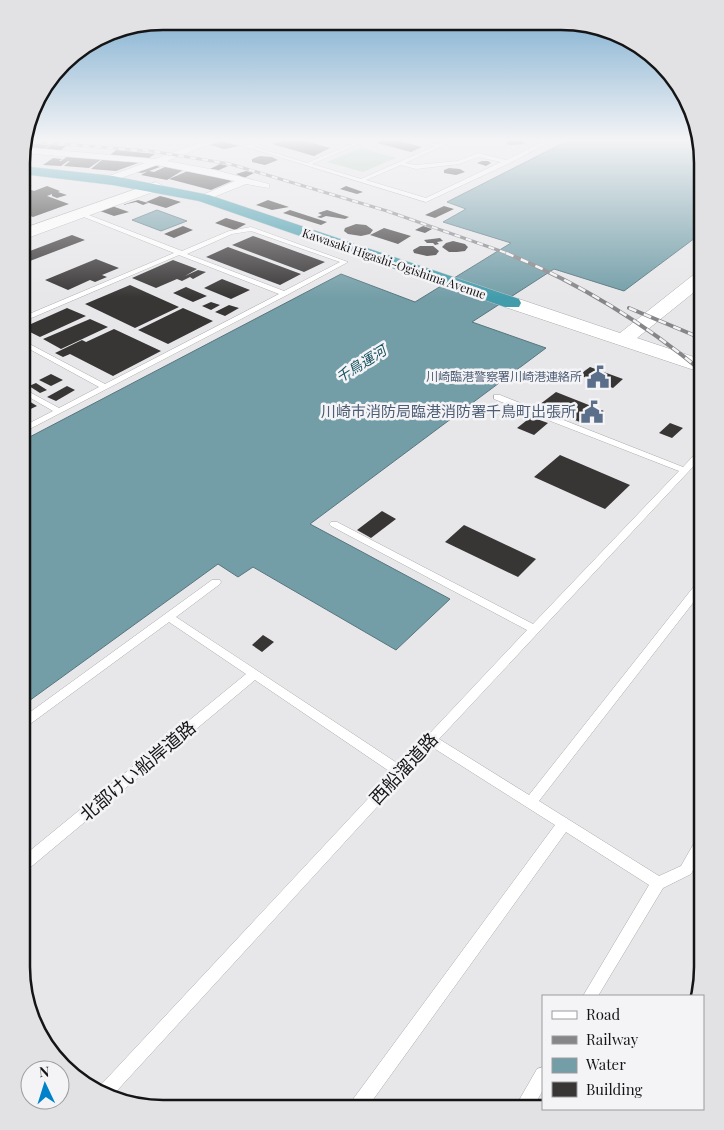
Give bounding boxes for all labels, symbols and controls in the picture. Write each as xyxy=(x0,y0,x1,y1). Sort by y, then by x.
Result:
street label: Kawasaki Higashi-Ogishima Avenue xyxy=(300,224,488,302)
water label: 千鳥運河 xyxy=(332,339,392,386)
public building icon: 川崎臨港警察署川崎港連絡所 xyxy=(585,364,611,390)
place label: 川崎臨港警察署川崎港連絡所 xyxy=(426,368,582,384)
public building icon: 川崎市消防局臨港消防署千鳥町出張所 xyxy=(579,399,605,425)
place label: 川崎市消防局臨港消防署千鳥町出張所 xyxy=(321,401,576,421)
street label: 北部けい船岸道路 xyxy=(74,715,200,826)
street label: 西船溜道路 xyxy=(364,727,443,809)
legend xyxy=(542,995,704,1110)
text: Road xyxy=(586,1004,620,1024)
text: Railway xyxy=(586,1029,639,1049)
text: Water xyxy=(585,1054,626,1074)
north arrow xyxy=(20,1060,70,1110)
text: N xyxy=(38,1062,50,1081)
text: Building xyxy=(586,1079,643,1099)

